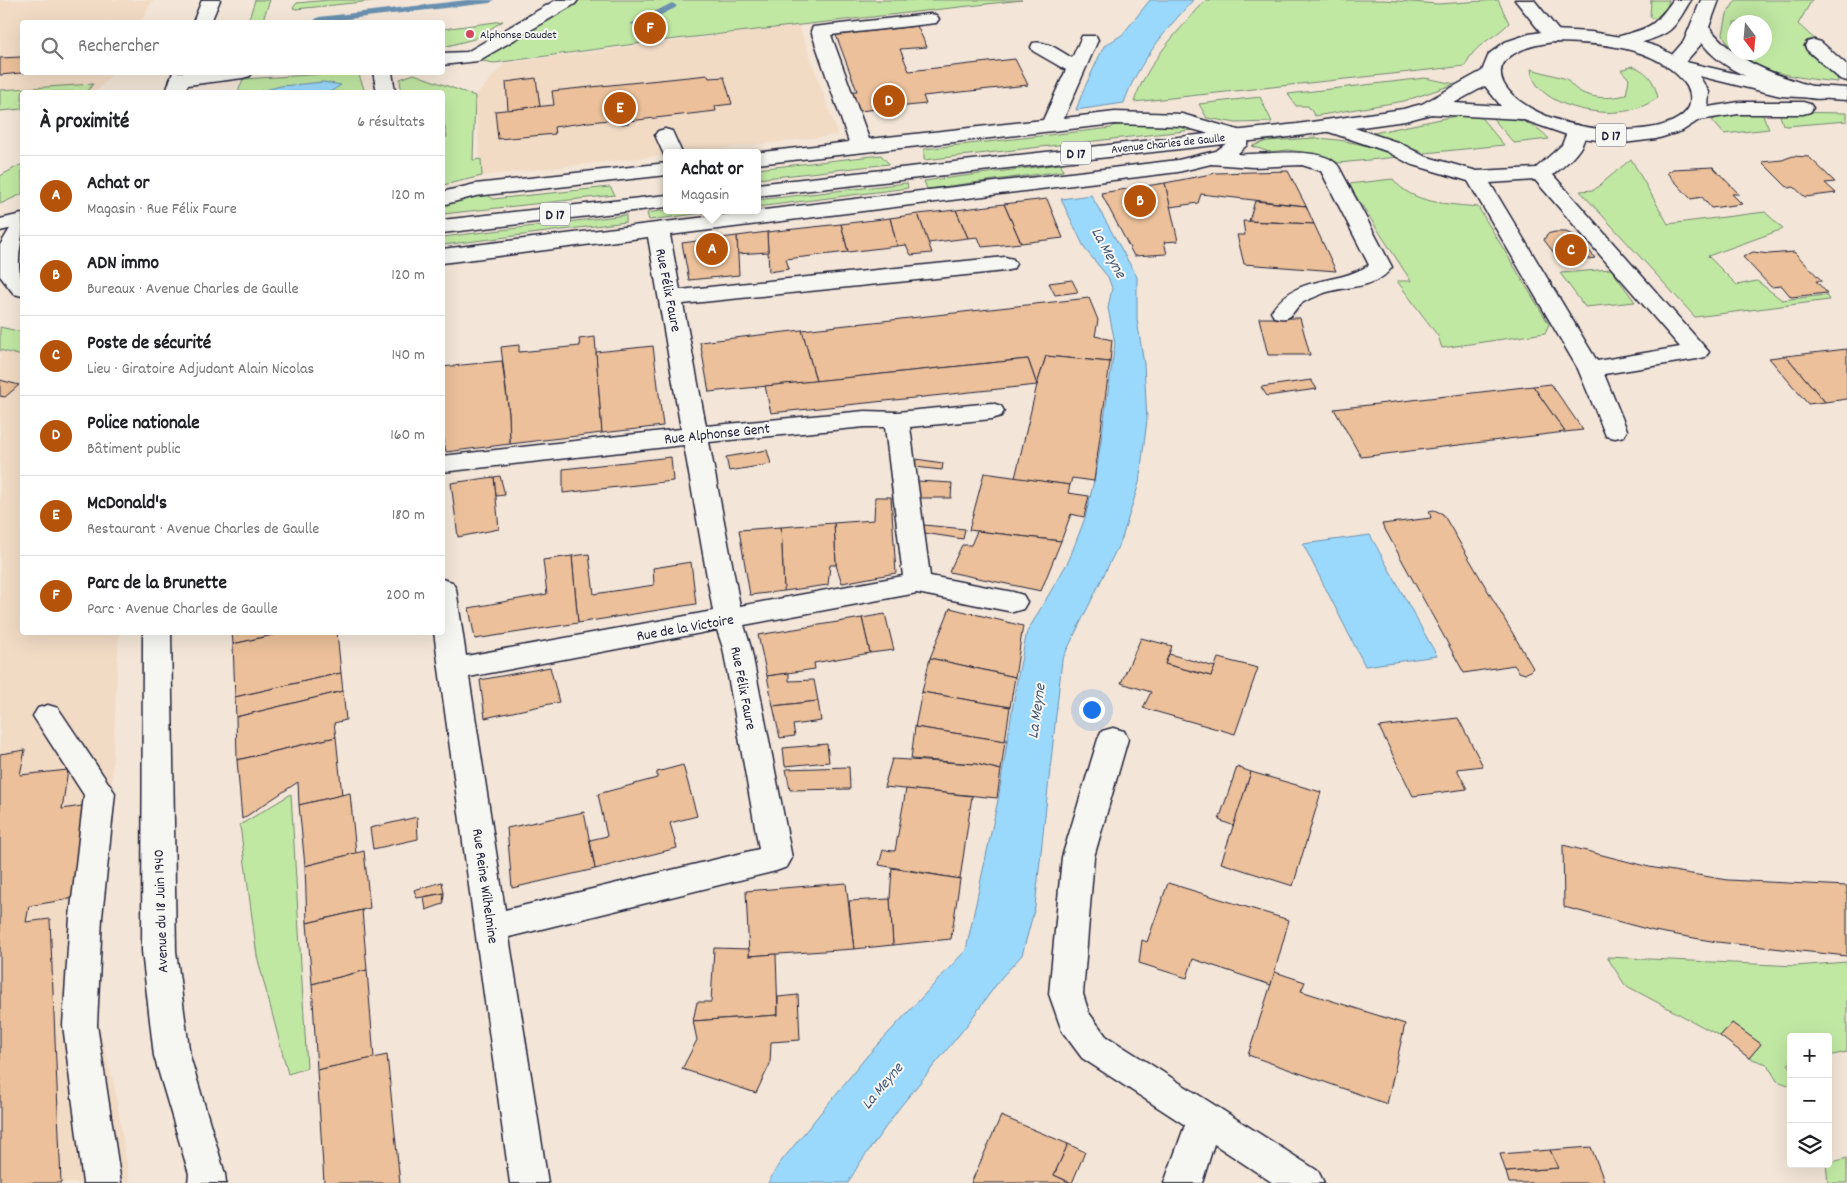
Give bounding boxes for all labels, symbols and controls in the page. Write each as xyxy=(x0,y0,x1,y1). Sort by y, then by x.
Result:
pin: F xyxy=(634,9,666,47)
north arrow xyxy=(1727,15,1772,60)
search box xyxy=(20,20,445,75)
place label: Alphonse Daudet xyxy=(480,27,557,44)
marker: Alphonse Daudet xyxy=(464,28,476,40)
icon: search xyxy=(38,34,66,62)
text: Rechercher xyxy=(78,34,159,61)
pin: D xyxy=(873,82,905,120)
pin: E xyxy=(604,89,636,127)
text: À proximité xyxy=(40,108,129,138)
text: 6 résultats xyxy=(357,111,425,134)
road number: D 17 xyxy=(1596,124,1626,146)
street label: Avenue Charles de Gaulle xyxy=(1110,130,1226,159)
road number: D 17 xyxy=(1061,142,1091,164)
popup xyxy=(663,149,761,214)
text: Achat or xyxy=(681,157,743,184)
text: Achat or xyxy=(87,171,150,198)
pin: B xyxy=(1124,182,1156,220)
text: A xyxy=(52,184,60,207)
text: 120 m xyxy=(391,184,425,207)
text: Magasin xyxy=(681,184,729,207)
text: Magasin · Rue Félix Faure xyxy=(87,198,237,221)
road number: D 17 xyxy=(540,202,570,225)
water label: La Meyne xyxy=(1084,224,1132,284)
pin: A xyxy=(696,230,728,268)
pin: C xyxy=(1555,231,1587,269)
street label: Rue Félix Faure xyxy=(648,247,686,334)
text: ADN immo xyxy=(87,251,159,278)
text: B xyxy=(52,264,60,287)
text: 120 m xyxy=(391,264,425,287)
text: Bureaux · Avenue Charles de Gaulle xyxy=(87,278,299,301)
text: Poste de sécurité xyxy=(87,331,211,358)
text: C xyxy=(52,344,60,367)
text: 140 m xyxy=(391,344,425,367)
text: Lieu · Giratoire Adjudant Alain Nicolas xyxy=(87,358,314,381)
text: Police nationale xyxy=(87,411,200,438)
street label: Rue Alphonse Gent xyxy=(663,418,772,451)
text: D xyxy=(52,424,60,447)
text: 160 m xyxy=(390,424,425,447)
text: Bâtiment public xyxy=(87,438,181,461)
text: McDonald's xyxy=(87,491,167,518)
text: E xyxy=(52,504,60,527)
text: 180 m xyxy=(392,504,425,527)
text: Restaurant · Avenue Charles de Gaulle xyxy=(87,518,319,541)
text: Parc de la Brunette xyxy=(87,571,227,598)
text: F xyxy=(52,584,60,607)
text: 200 m xyxy=(386,584,425,607)
text: Parc · Avenue Charles de Gaulle xyxy=(87,598,278,621)
street label: Rue de la Victoire xyxy=(635,610,736,648)
street label: Rue Félix Faure xyxy=(723,645,761,732)
water label: La Meyne xyxy=(1022,682,1053,740)
your location xyxy=(1079,697,1105,723)
street label: Rue Reine Wilhelmine xyxy=(465,827,503,946)
street label: Avenue du 18 Juin 1940 xyxy=(149,849,175,973)
map controls xyxy=(1787,1033,1832,1168)
button: + xyxy=(1787,1033,1832,1078)
water label: La Meyne xyxy=(856,1057,910,1115)
button: − xyxy=(1787,1078,1832,1123)
button: layers xyxy=(1787,1123,1832,1168)

